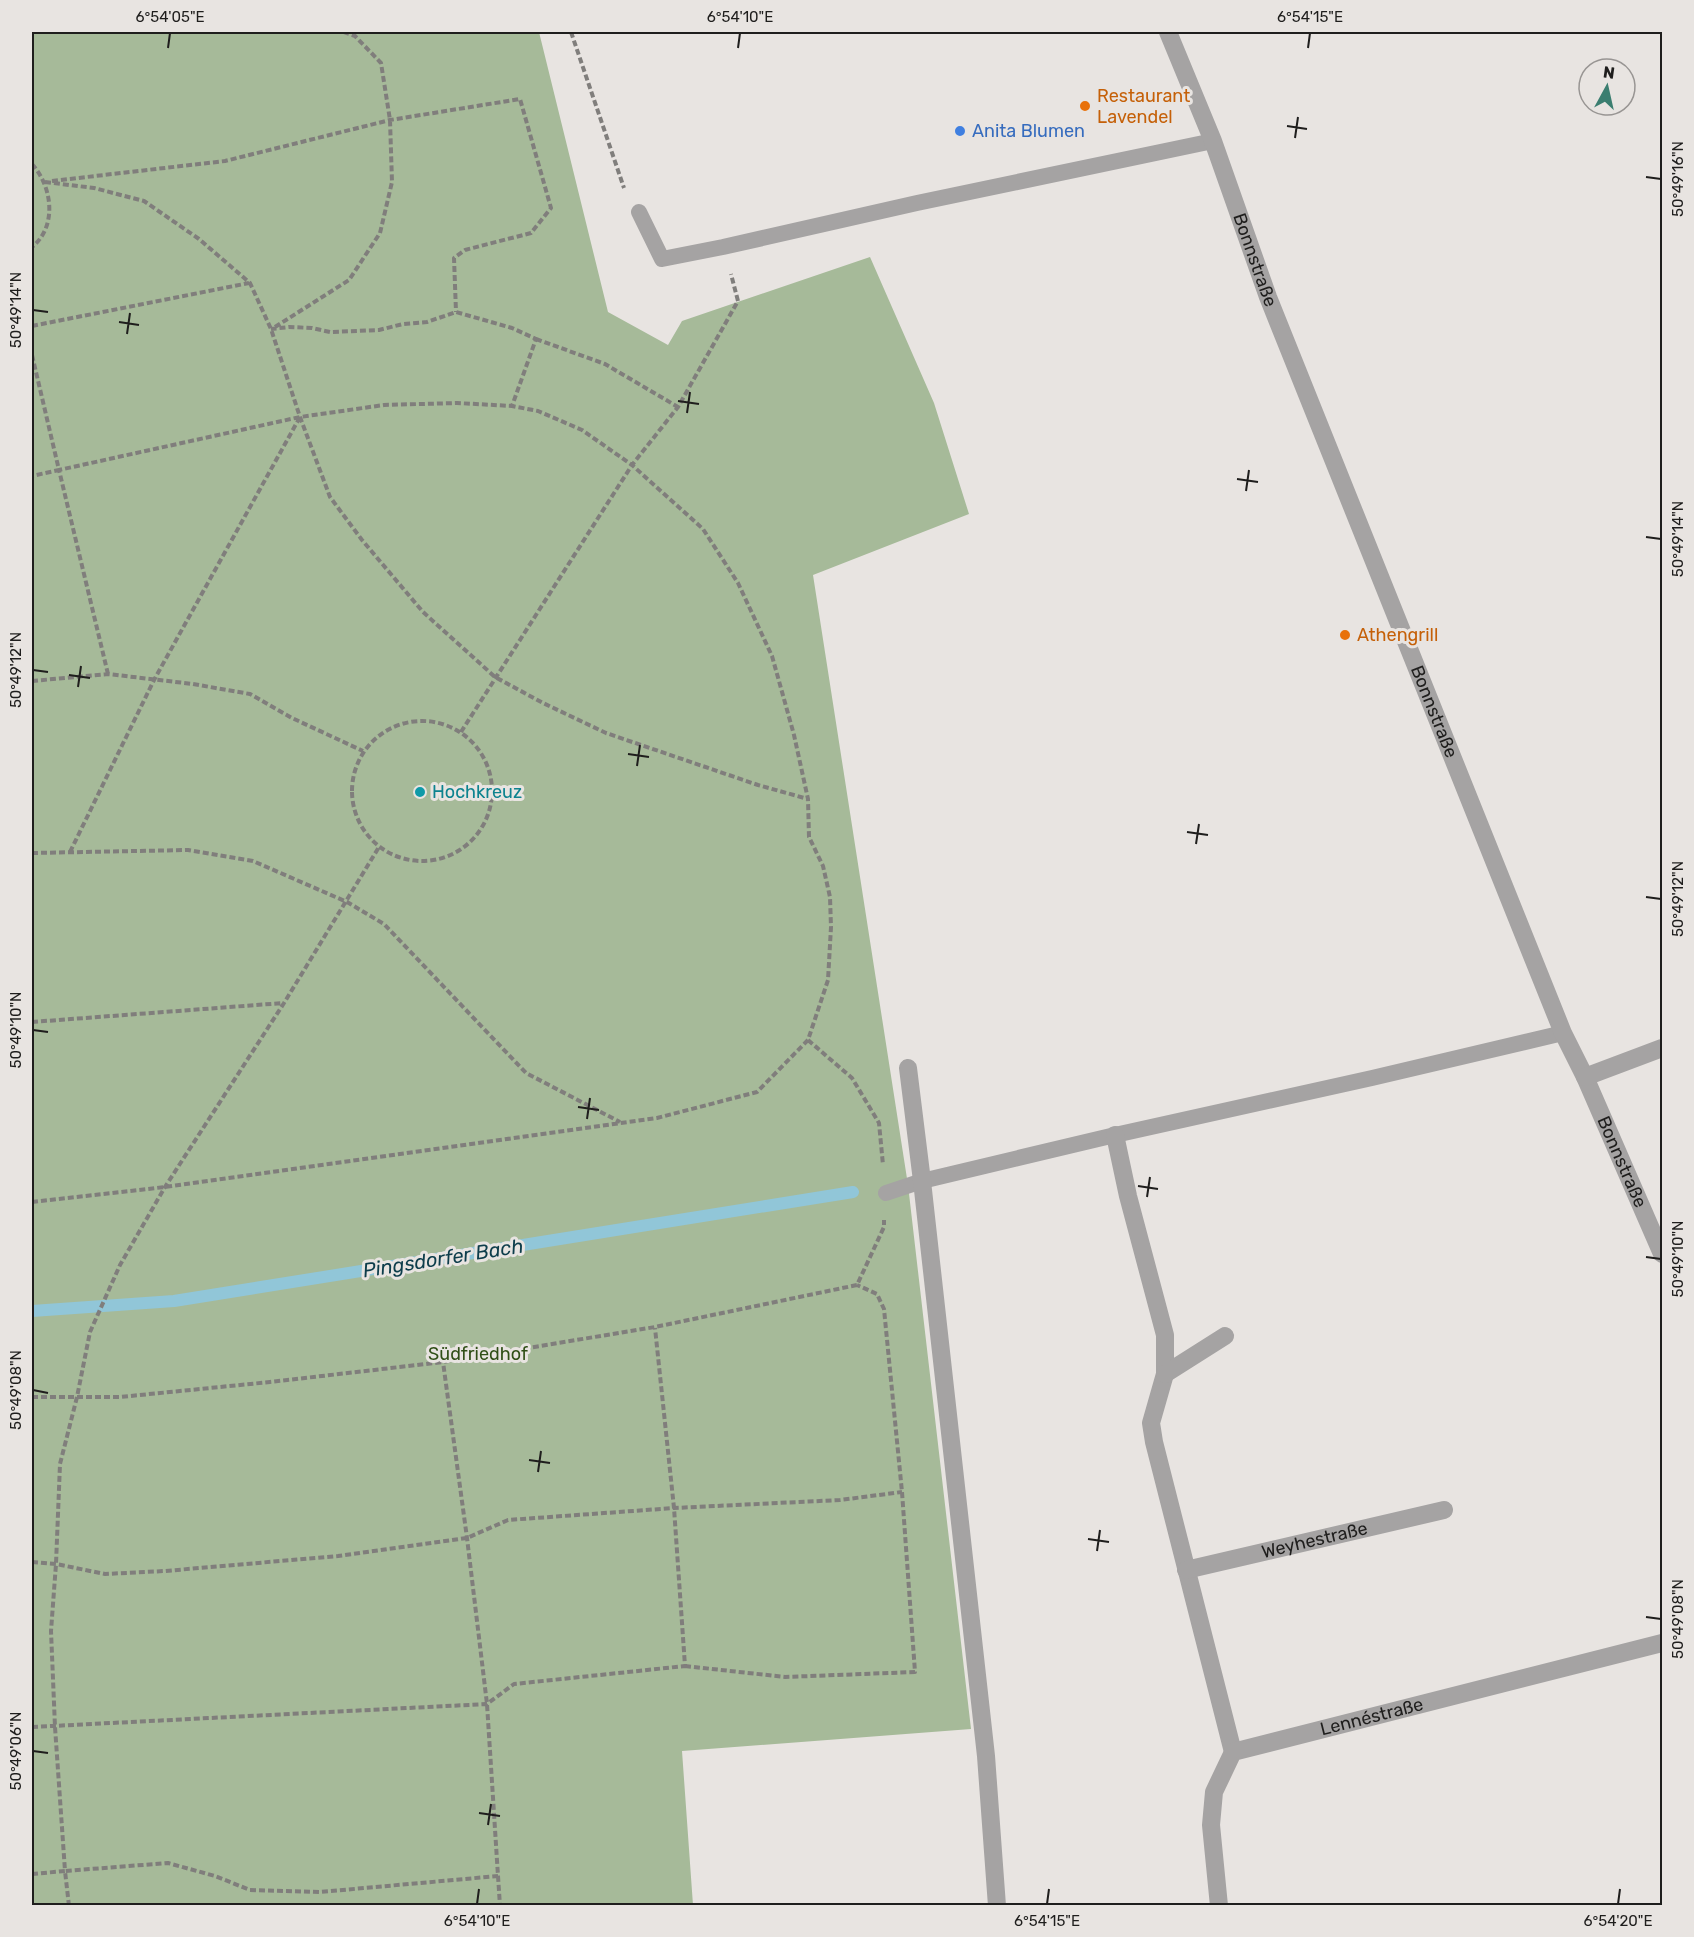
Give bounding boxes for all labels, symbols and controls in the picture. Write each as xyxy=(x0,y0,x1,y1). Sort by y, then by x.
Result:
text: 6°54'05"E xyxy=(135,8,205,26)
text: 6°54'10"E xyxy=(707,8,773,26)
text: 6°54'15"E xyxy=(1277,8,1343,26)
north arrow xyxy=(1577,57,1637,117)
text: N xyxy=(1602,62,1616,83)
place label: Restaurant Lavendel xyxy=(1097,85,1190,128)
marker: Restaurant Lavendel xyxy=(1078,99,1092,113)
place label: Anita Blumen xyxy=(972,120,1085,142)
marker: Anita Blumen xyxy=(953,124,967,138)
text: 50°49'16"N xyxy=(1669,141,1687,217)
street label: Bonnstraße xyxy=(1228,210,1282,310)
text: 50°49'14"N xyxy=(7,272,25,348)
text: 50°49'14"N xyxy=(1669,501,1687,577)
place label: Athengrill xyxy=(1357,624,1438,646)
marker: Athengrill xyxy=(1338,628,1352,642)
text: 50°49'12"N xyxy=(7,632,25,708)
street label: Bonnstraße xyxy=(1406,662,1463,761)
place label: Hochkreuz xyxy=(432,781,522,803)
marker: Hochkreuz xyxy=(413,785,427,799)
text: 50°49'12"N xyxy=(1669,861,1687,937)
text: 50°49'10"N xyxy=(7,992,25,1068)
street label: Bonnstraße xyxy=(1592,1113,1652,1211)
text: 50°49'10"N xyxy=(1669,1221,1687,1297)
water label: Pingsdorfer Bach xyxy=(361,1233,525,1283)
park label: Südfriedhof xyxy=(428,1343,528,1365)
text: 50°49'08"N xyxy=(7,1350,25,1430)
street label: Weyhestraße xyxy=(1259,1517,1370,1563)
text: 50°49'08"N xyxy=(1669,1579,1687,1659)
street label: Lennéstraße xyxy=(1318,1693,1426,1740)
text: 50°49'06"N xyxy=(7,1711,25,1791)
text: 6°54'10"E xyxy=(444,1912,510,1930)
text: 6°54'15"E xyxy=(1014,1912,1080,1930)
text: 6°54'20"E xyxy=(1583,1912,1653,1930)

